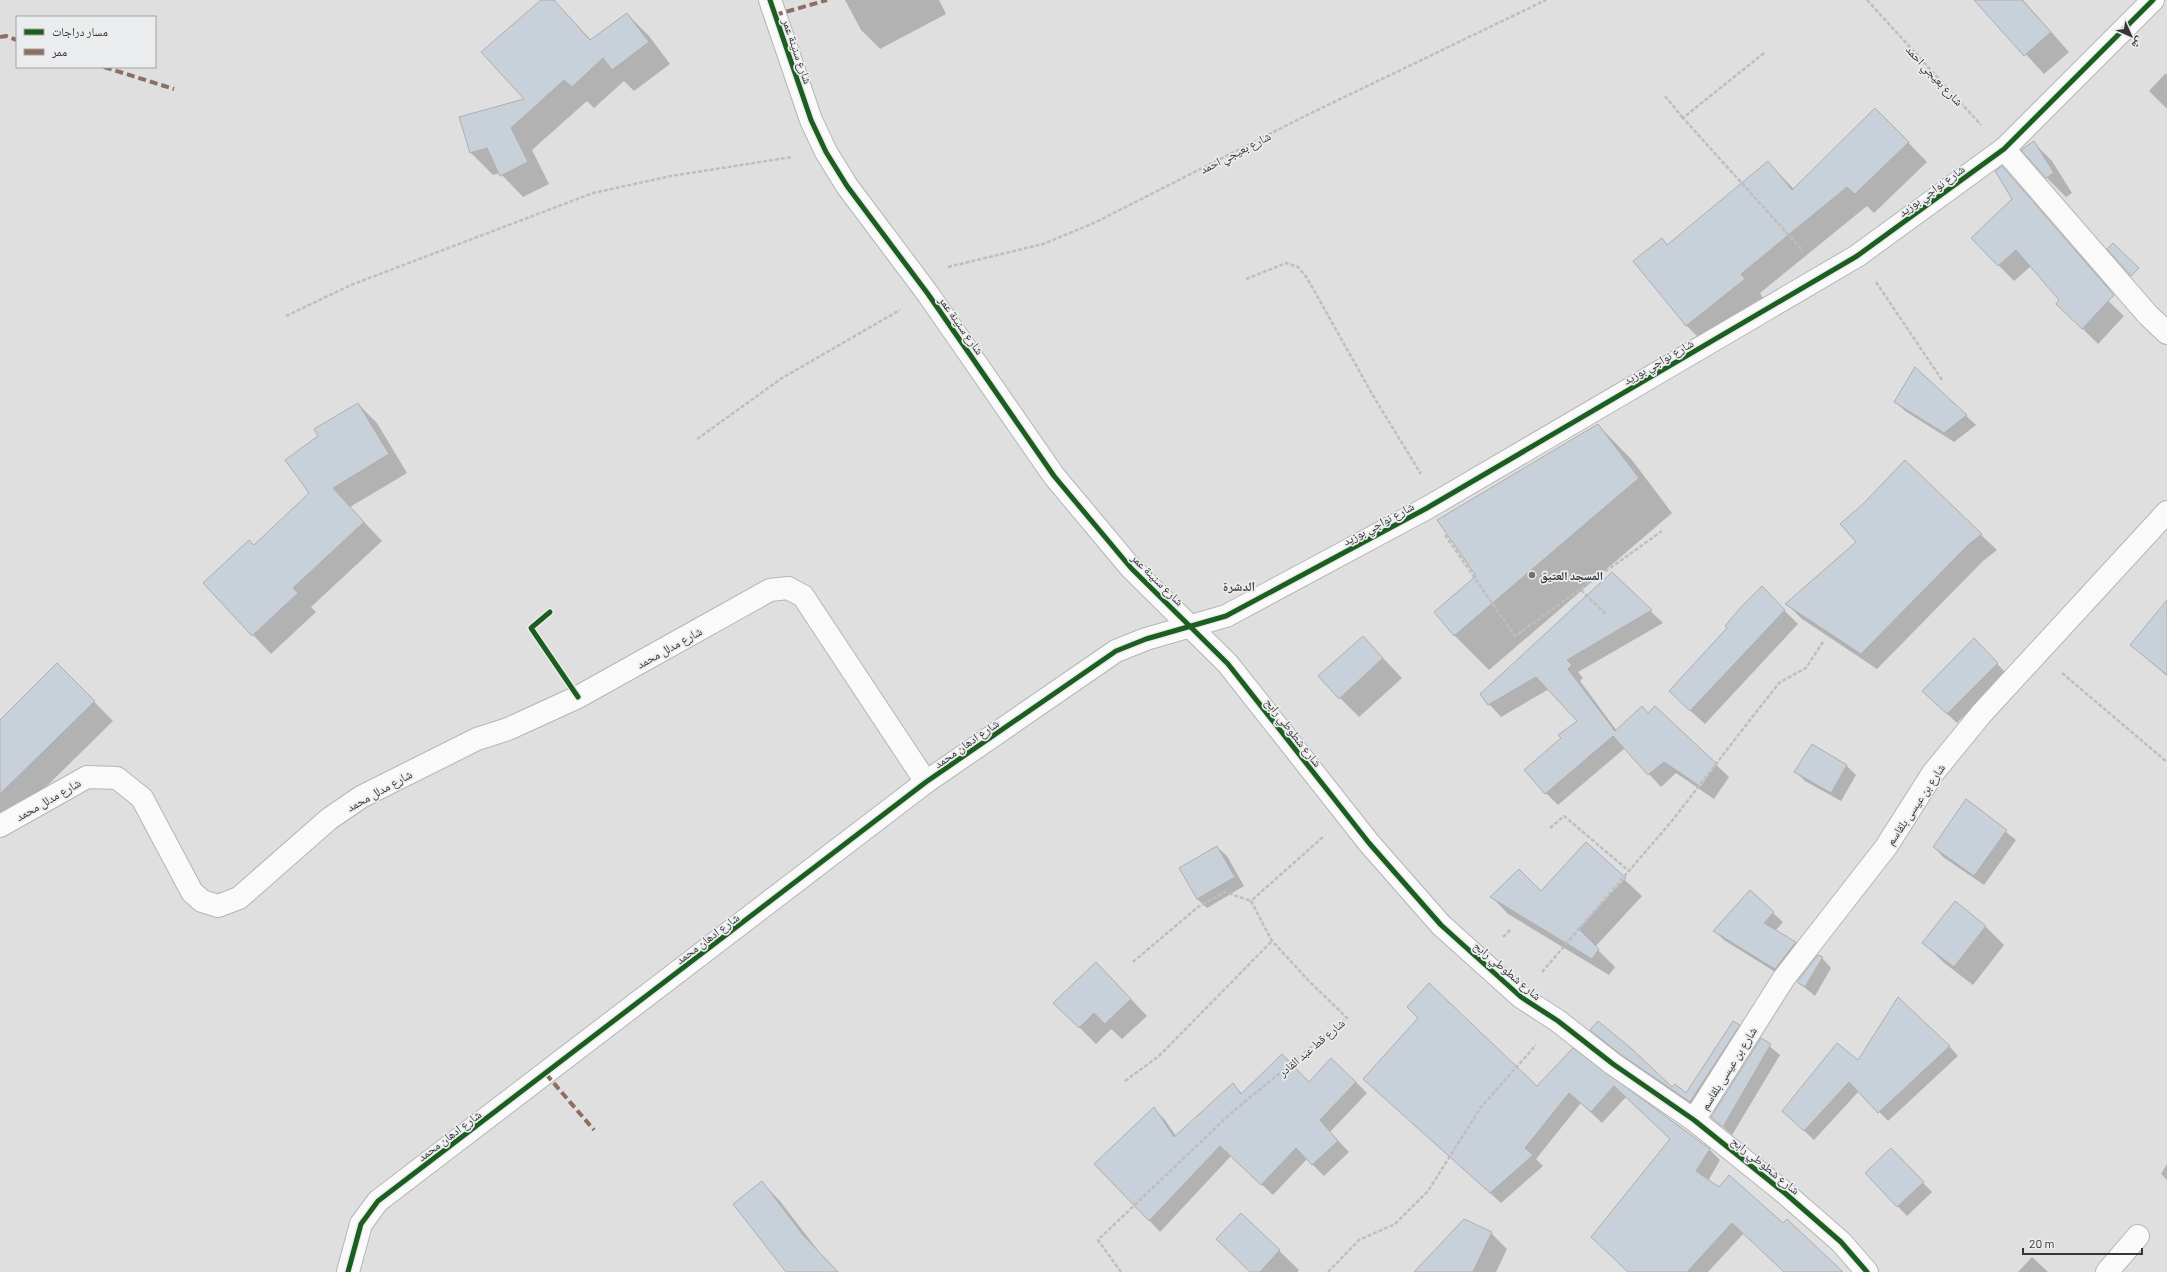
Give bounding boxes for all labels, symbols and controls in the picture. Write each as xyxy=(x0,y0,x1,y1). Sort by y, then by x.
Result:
legend xyxy=(16,16,156,68)
street label: شارع سنينة عمر xyxy=(778,16,816,86)
north arrow xyxy=(2111,16,2151,56)
text: مسار دراجات xyxy=(52,24,108,39)
text: ش xyxy=(2128,33,2147,52)
street label: شارع بعيجي احمد xyxy=(1900,42,1967,111)
text: ممر xyxy=(51,44,67,58)
street label: شارع بعيجي احمد xyxy=(1197,128,1275,179)
street label: شارع نواجي بوزيد xyxy=(1895,161,1969,222)
street label: شارع سنينة عمر xyxy=(935,292,987,358)
street label: شارع نواجي بوزيد xyxy=(1620,335,1698,390)
street label: شارع نواجي بوزيد xyxy=(1340,498,1418,551)
street label: شارع سنينة عمر xyxy=(1127,549,1187,610)
place label: المسجد العتيق xyxy=(1540,568,1603,584)
marker: المسجد العتيق xyxy=(1527,570,1537,580)
district label: الدشرة xyxy=(1223,578,1255,594)
street label: شارع مدلل محمد xyxy=(634,623,705,672)
street label: شارع شطوطي رابح xyxy=(1260,695,1325,772)
street label: شارع ادهان محمد xyxy=(931,715,1002,772)
street label: شارع بن عيسى بلقاسم xyxy=(1883,761,1949,848)
street label: شارع مدلل محمد xyxy=(344,766,415,815)
street label: شارع مدلل محمد xyxy=(13,775,84,825)
street label: شارع ادهان محمد xyxy=(673,910,743,968)
street label: شارع شطوطي رابح xyxy=(1469,938,1545,1005)
street label: شارع قط عبد القادر xyxy=(1274,1015,1348,1081)
street label: شارع بن عيسى بلقاسم xyxy=(1697,1024,1761,1113)
street label: شارع ادهان محمد xyxy=(415,1107,485,1165)
street label: شارع شطوطي رابح xyxy=(1727,1133,1803,1200)
scale bar xyxy=(2023,1230,2142,1256)
text: 20 m xyxy=(2029,1236,2055,1250)

